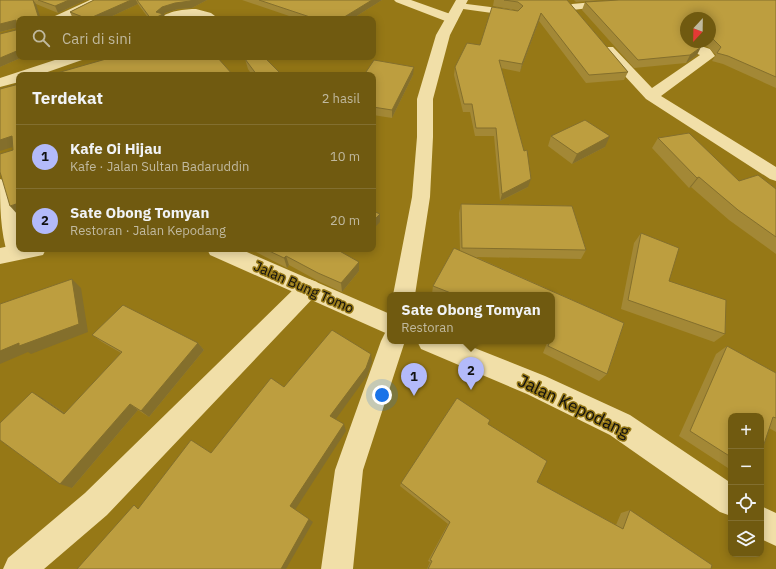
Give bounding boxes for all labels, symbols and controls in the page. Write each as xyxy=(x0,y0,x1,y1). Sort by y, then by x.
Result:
north arrow xyxy=(680,12,716,48)
search box xyxy=(16,16,376,60)
icon: search xyxy=(30,27,52,49)
text: Cari di sini xyxy=(62,29,131,48)
text: Terdekat xyxy=(32,87,103,109)
text: 2 hasil xyxy=(322,90,360,107)
text: Kafe Oi Hijau xyxy=(70,139,162,158)
text: 1 xyxy=(41,148,49,165)
text: 10 m xyxy=(330,148,360,165)
text: Kafe · Jalan Sultan Badaruddin xyxy=(70,158,249,175)
text: Sate Obong Tomyan xyxy=(70,203,209,222)
text: 2 xyxy=(41,212,49,229)
text: 20 m xyxy=(330,212,360,229)
text: Restoran · Jalan Kepodang xyxy=(70,222,226,239)
street label: Jalan Bung Tomo xyxy=(251,257,357,317)
popup xyxy=(387,292,555,344)
text: Sate Obong Tomyan xyxy=(401,300,541,319)
text: Restoran xyxy=(401,319,454,336)
pin: 2 xyxy=(458,357,484,390)
pin: 1 xyxy=(401,363,427,396)
street label: Jalan Kepodang xyxy=(514,369,634,443)
your location xyxy=(372,385,392,405)
map controls xyxy=(728,413,764,557)
button: + xyxy=(728,413,764,449)
button: − xyxy=(728,449,764,485)
button: locate xyxy=(728,485,764,521)
button: layers xyxy=(728,521,764,557)

